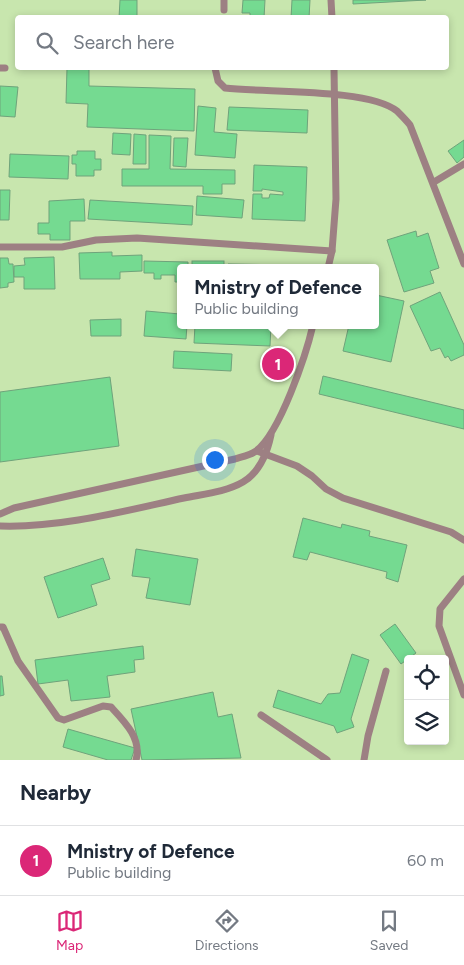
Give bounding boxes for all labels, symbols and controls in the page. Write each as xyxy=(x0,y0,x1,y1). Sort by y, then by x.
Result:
search box xyxy=(15,15,449,70)
icon: search xyxy=(33,29,61,57)
text: Search here xyxy=(73,31,175,54)
popup xyxy=(177,264,379,329)
text: Mnistry of Defence xyxy=(194,276,362,299)
text: Public building xyxy=(194,299,299,318)
pin: 1 xyxy=(262,345,294,383)
your location xyxy=(202,447,228,473)
map controls xyxy=(404,655,449,745)
button: locate xyxy=(404,655,449,700)
button: layers xyxy=(404,700,449,745)
text: Nearby xyxy=(20,780,91,805)
text: Mnistry of Defence xyxy=(67,840,235,863)
text: 1 xyxy=(33,851,39,870)
text: 60 m xyxy=(407,851,444,870)
text: Public building xyxy=(67,863,171,882)
tab: Map xyxy=(56,907,84,954)
tab: Directions xyxy=(195,907,259,954)
tab: Saved xyxy=(370,907,408,954)

